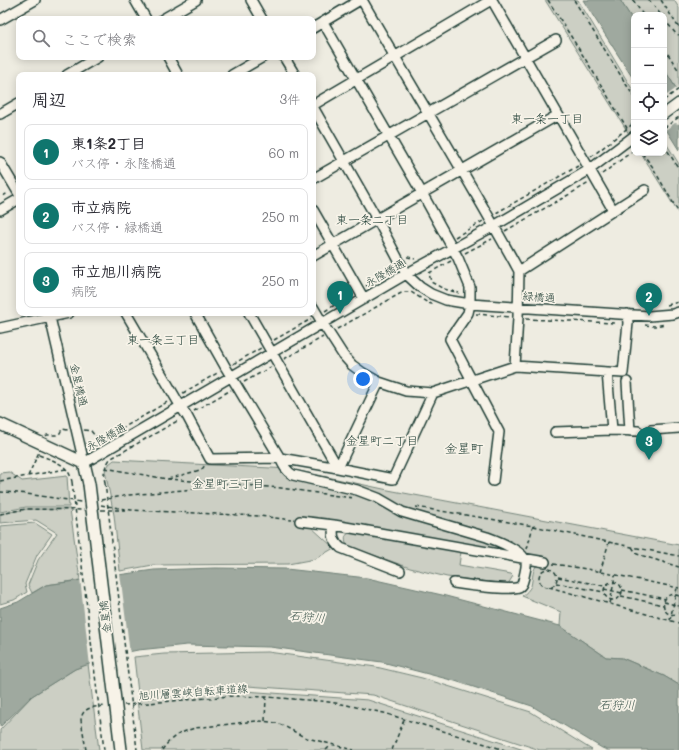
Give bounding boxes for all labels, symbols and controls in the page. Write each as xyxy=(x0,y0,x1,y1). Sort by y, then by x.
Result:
map controls xyxy=(631,12,667,156)
button: + xyxy=(631,12,667,48)
search box xyxy=(16,16,316,60)
icon: search xyxy=(30,27,52,49)
text: ここで検索 xyxy=(62,29,137,49)
button: − xyxy=(631,48,667,84)
button: locate xyxy=(631,84,667,120)
text: 周辺 xyxy=(32,88,66,110)
text: 3件 xyxy=(279,90,300,107)
district label: 東一条一丁目 xyxy=(511,110,583,126)
button: layers xyxy=(631,120,667,156)
text: 東1条2丁目 xyxy=(71,133,146,153)
text: 1 xyxy=(43,144,49,161)
text: 60 m xyxy=(269,144,299,161)
text: バス停 · 永隆橋通 xyxy=(71,154,176,171)
text: 市立病院 xyxy=(71,197,131,217)
text: 2 xyxy=(42,208,50,225)
text: 250 m xyxy=(262,208,299,225)
district label: 東一条二丁目 xyxy=(336,211,408,227)
text: バス停 · 緑橋通 xyxy=(71,218,163,235)
street label: 永隆橋通 xyxy=(362,255,408,290)
text: 市立旭川病院 xyxy=(71,261,161,281)
text: 3 xyxy=(42,272,50,289)
text: 250 m xyxy=(262,272,299,289)
pin: 1 xyxy=(327,281,353,314)
text: 病院 xyxy=(71,282,97,299)
pin: 2 xyxy=(636,283,662,316)
street label: 緑橋通 xyxy=(522,288,556,305)
district label: 東一条三丁目 xyxy=(127,331,199,347)
street label: 金星橋通 xyxy=(67,362,92,408)
your location xyxy=(353,369,373,389)
street label: 永隆橋通 xyxy=(83,419,129,454)
pin: 3 xyxy=(636,427,662,460)
district label: 金星町二丁目 xyxy=(346,432,418,448)
district label: 金星町 xyxy=(444,439,484,456)
district label: 金星町三丁目 xyxy=(192,475,264,491)
street label: 金星橋 xyxy=(95,600,114,634)
water label: 石狩川 xyxy=(288,606,326,626)
street label: 旭川層雲峡自転車道線 xyxy=(138,680,248,703)
water label: 石狩川 xyxy=(599,696,635,712)

